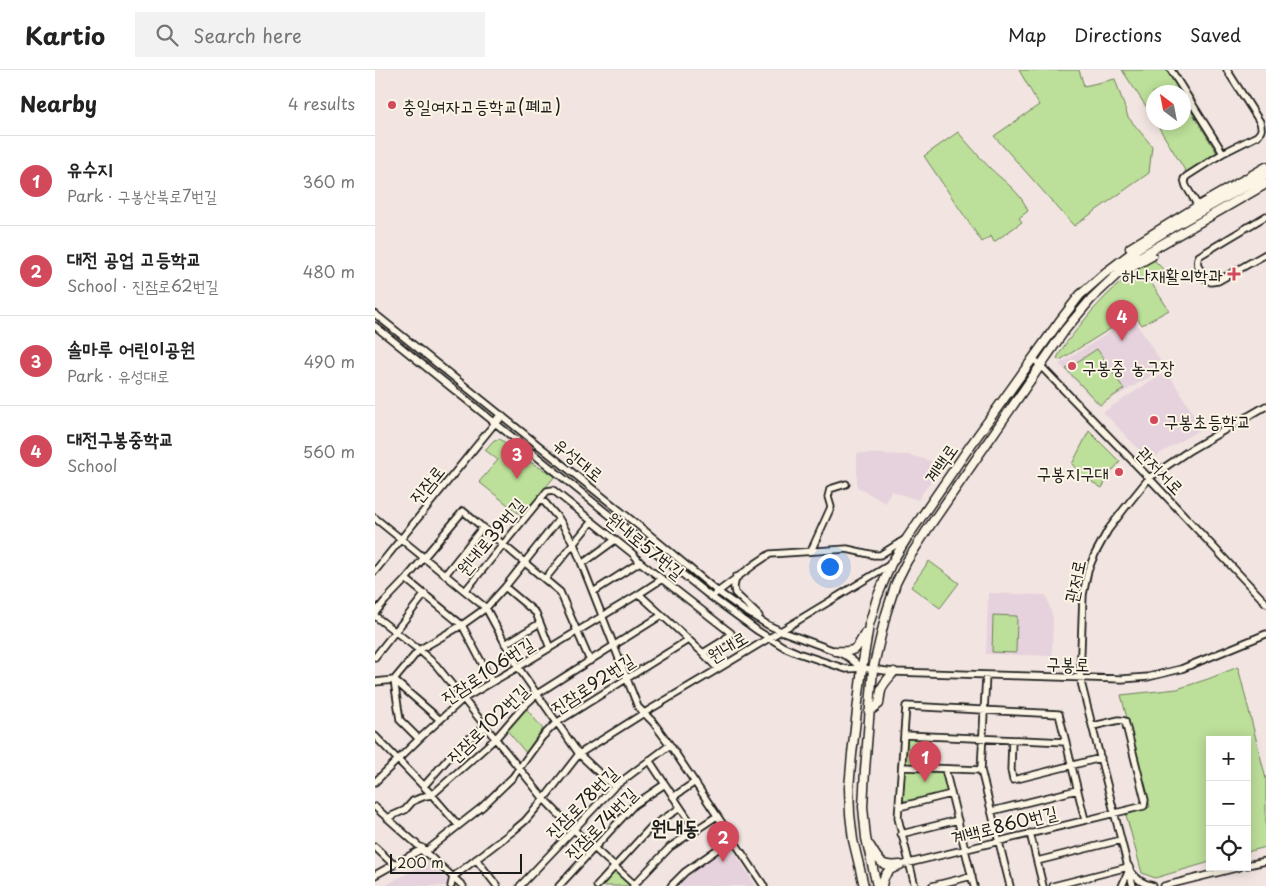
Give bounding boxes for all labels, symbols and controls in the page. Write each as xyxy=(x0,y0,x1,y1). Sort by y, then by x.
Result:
search box xyxy=(135,12,485,57)
text: Kartio xyxy=(25,17,105,53)
icon: search xyxy=(153,21,181,49)
text: Search here xyxy=(193,21,302,49)
text: Map xyxy=(1008,21,1046,48)
text: Directions xyxy=(1074,21,1162,48)
text: Saved xyxy=(1190,21,1241,48)
north arrow xyxy=(1146,85,1191,130)
text: Nearby xyxy=(20,87,97,119)
text: 4 results xyxy=(288,91,355,115)
place label: 충일여자고등학교(폐교) xyxy=(402,92,561,119)
marker: 충일여자고등학교(폐교) xyxy=(386,99,398,111)
text: 유수지 xyxy=(67,154,113,182)
text: 1 xyxy=(32,169,40,193)
text: 360 m xyxy=(303,169,355,193)
text: Park · 구봉산북로7번길 xyxy=(67,183,217,207)
text: 대전 공업 고등학교 xyxy=(67,244,202,272)
text: 2 xyxy=(30,259,42,283)
text: 480 m xyxy=(303,259,355,283)
place label: 하나재활의학과 xyxy=(1122,261,1223,288)
marker: 하나재활의학과 xyxy=(1227,267,1241,281)
text: School · 진잠로62번길 xyxy=(67,273,218,297)
pin: 4 xyxy=(1106,300,1138,341)
text: 솔마루 어린이공원 xyxy=(67,334,195,362)
text: 3 xyxy=(31,349,41,373)
text: 490 m xyxy=(304,349,355,373)
place label: 구봉중 농구장 xyxy=(1082,353,1175,380)
marker: 구봉중 농구장 xyxy=(1066,360,1078,372)
text: Park · 유성대로 xyxy=(67,363,169,387)
place label: 구봉초등학교 xyxy=(1164,407,1251,434)
marker: 구봉초등학교 xyxy=(1148,414,1160,426)
text: 대전구봉중학교 xyxy=(67,424,174,452)
street label: 유성대로 xyxy=(548,430,610,488)
street label: 계백로 xyxy=(916,437,964,489)
pin: 3 xyxy=(501,438,533,479)
text: 4 xyxy=(31,439,41,463)
text: 560 m xyxy=(303,439,355,463)
street label: 관저서로 xyxy=(1131,440,1191,500)
text: School xyxy=(67,453,117,477)
street label: 진잠로 xyxy=(402,459,450,509)
place label: 구봉지구대 xyxy=(1037,459,1109,486)
marker: 구봉지구대 xyxy=(1113,466,1125,478)
street label: 원내로39번길 xyxy=(449,491,531,581)
street label: 원내로57번길 xyxy=(601,505,691,585)
your location xyxy=(817,554,843,580)
street label: 관저로 xyxy=(1056,557,1092,605)
street label: 원내로 xyxy=(701,623,753,669)
street label: 진잠로106번길 xyxy=(435,629,539,710)
street label: 진잠로92번길 xyxy=(545,645,640,720)
street label: 구봉로 xyxy=(1046,649,1090,677)
street label: 진잠로102번길 xyxy=(440,676,535,769)
map controls xyxy=(1206,736,1251,871)
button: + xyxy=(1206,736,1251,781)
pin: 1 xyxy=(909,741,941,782)
street label: 진잠로78번길 xyxy=(538,759,624,845)
street label: 진잠로74번길 xyxy=(557,780,643,866)
button: − xyxy=(1206,781,1251,826)
street label: 계백로860번길 xyxy=(948,798,1061,850)
district label: 원내동 xyxy=(651,812,699,842)
pin: 2 xyxy=(707,821,739,862)
button: locate xyxy=(1206,826,1251,871)
scale bar xyxy=(390,851,523,874)
text: 200 m xyxy=(397,852,444,873)

